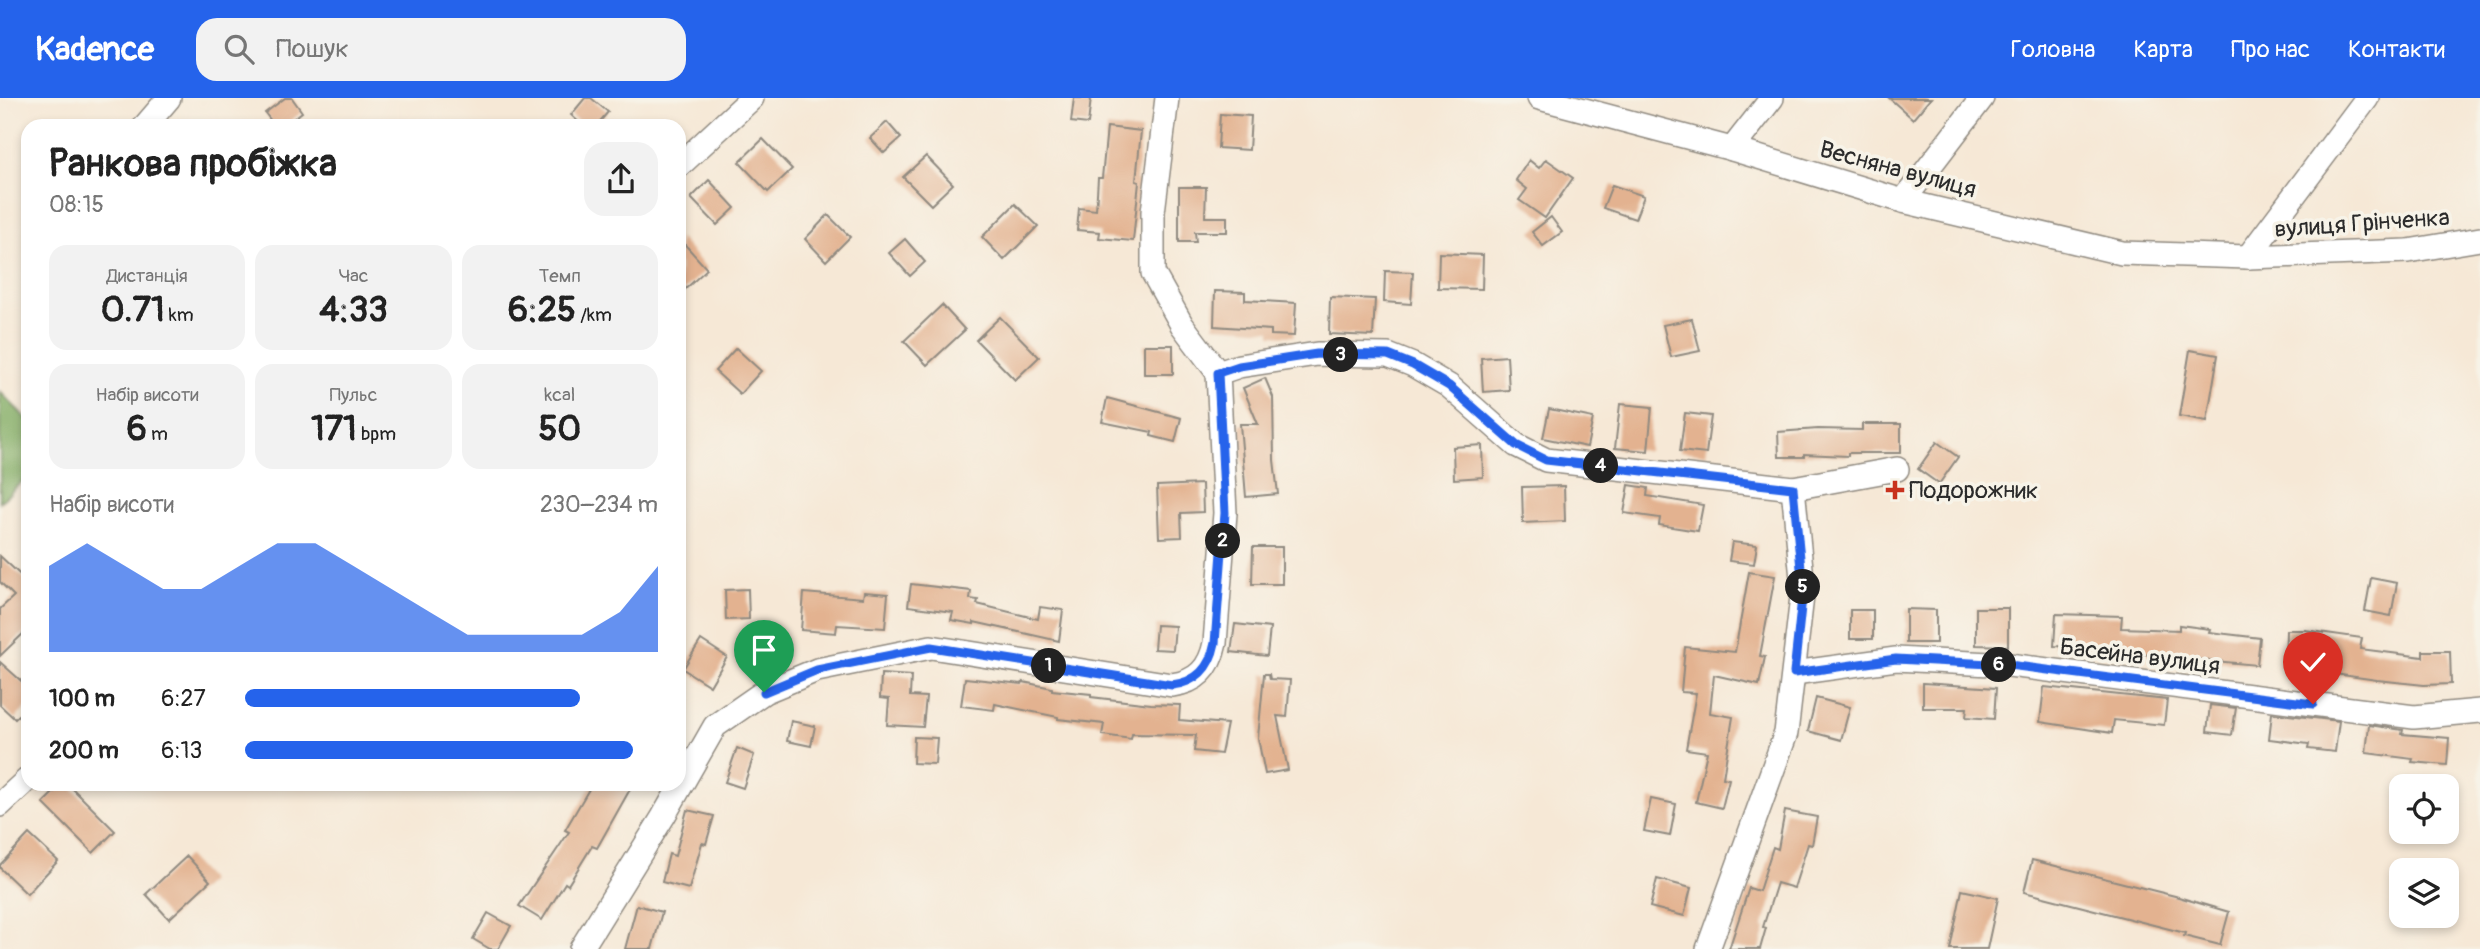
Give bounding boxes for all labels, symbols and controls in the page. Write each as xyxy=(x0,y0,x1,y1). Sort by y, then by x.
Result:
search box xyxy=(196,18,686,81)
text: Kadence xyxy=(35,29,154,70)
icon: search xyxy=(220,30,258,68)
text: Пошук xyxy=(276,33,349,65)
text: Головна xyxy=(2011,35,2095,64)
text: Карта xyxy=(2133,35,2193,64)
text: Про нас xyxy=(2231,35,2310,64)
text: Контакти xyxy=(2348,35,2445,64)
street label: Весняна вулиця xyxy=(1816,135,1979,204)
text: Ранкова пробіжка xyxy=(49,140,337,188)
button: share xyxy=(584,142,658,216)
text: 08:15 xyxy=(49,190,104,219)
street label: вулиця Грінченка xyxy=(2274,203,2451,244)
text: Дистанція xyxy=(107,264,188,288)
text: Час xyxy=(339,264,368,288)
text: Темп xyxy=(539,264,581,288)
text: 0.71 xyxy=(101,288,165,332)
text: 4:33 xyxy=(319,288,388,332)
text: 6:25 xyxy=(508,288,576,332)
text: km xyxy=(165,303,194,327)
text: /km xyxy=(576,303,612,327)
pin: 3 xyxy=(1324,338,1358,372)
text: 3 xyxy=(1335,342,1346,366)
text: Набір висоти xyxy=(96,383,199,407)
text: Пульс xyxy=(330,383,377,407)
text: kcal xyxy=(544,383,575,407)
text: 6 xyxy=(126,407,147,451)
text: 171 xyxy=(311,407,357,451)
text: 50 xyxy=(538,407,581,451)
text: m xyxy=(147,422,168,446)
text: bpm xyxy=(357,422,396,446)
pin: 4 xyxy=(1584,448,1618,484)
text: 4 xyxy=(1595,453,1606,477)
place label: Подорожник xyxy=(1909,476,2038,505)
marker: Подорожник xyxy=(1887,482,1903,498)
text: Набір висоти xyxy=(49,490,174,519)
text: 230–234 m xyxy=(540,490,658,519)
pin: 2 xyxy=(1206,524,1240,558)
text: 2 xyxy=(1217,528,1228,552)
pin: 5 xyxy=(1786,570,1820,604)
text: 5 xyxy=(1797,574,1808,598)
pin xyxy=(734,620,794,692)
icon: arrive xyxy=(745,631,783,669)
street label: Басейна вулиця xyxy=(2058,632,2222,681)
pin xyxy=(2283,632,2343,704)
icon: check xyxy=(2294,643,2332,681)
pin: 1 xyxy=(1032,648,1066,684)
pin: 6 xyxy=(1982,648,2016,682)
text: 6 xyxy=(1993,652,2004,676)
text: 1 xyxy=(1045,653,1052,677)
text: 100 m xyxy=(49,684,115,713)
text: 6:27 xyxy=(161,684,206,713)
text: 200 m xyxy=(49,736,119,765)
text: 6:13 xyxy=(161,736,202,765)
map controls xyxy=(2389,774,2459,928)
button: locate xyxy=(2389,774,2459,844)
button: layers xyxy=(2389,858,2459,928)

